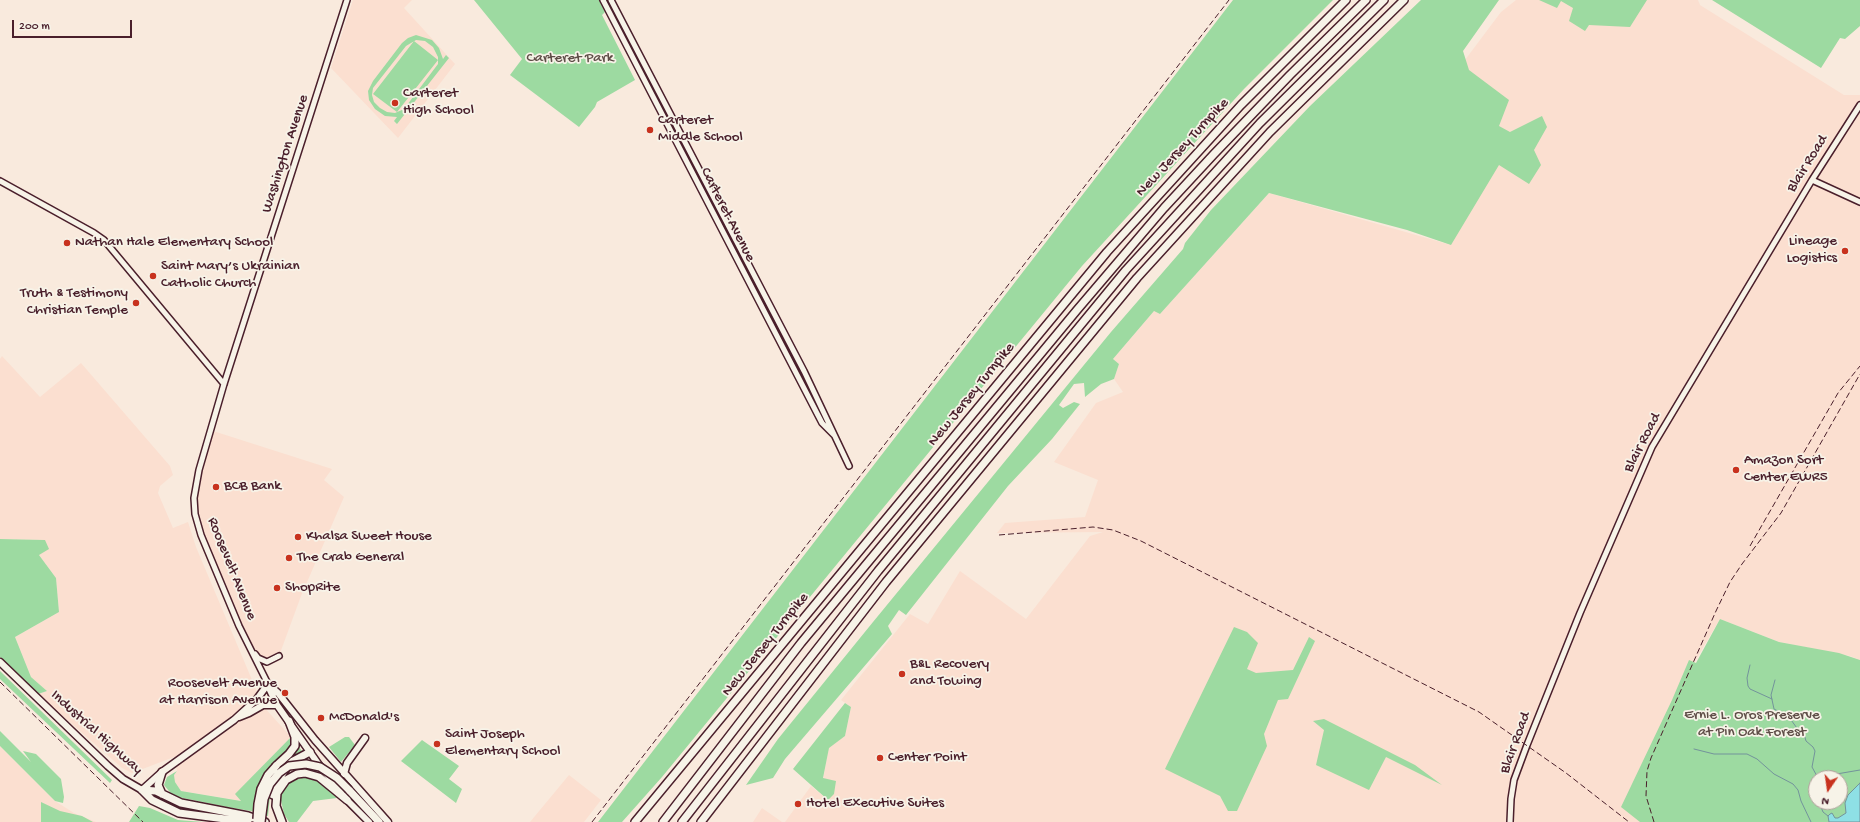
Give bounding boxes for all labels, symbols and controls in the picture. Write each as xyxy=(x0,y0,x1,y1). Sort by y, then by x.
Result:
scale bar xyxy=(14,12,134,38)
text: 200 m xyxy=(19,20,50,34)
park label: Carteret Park xyxy=(527,50,613,68)
place label: Carteret High School xyxy=(403,85,474,120)
street label: Washington Avenue xyxy=(258,93,314,215)
street label: New Jersey Turnpike xyxy=(1133,95,1233,201)
marker: Carteret High School xyxy=(390,98,400,108)
place label: Carteret Middle School xyxy=(658,112,743,147)
marker: Carteret Middle School xyxy=(645,125,655,135)
street label: Blair Road xyxy=(1783,132,1833,196)
street label: Carteret Avenue xyxy=(695,165,759,265)
place label: Lineage Logistics xyxy=(1786,233,1837,268)
place label: Nathan Hale Elementary School xyxy=(75,234,273,252)
marker: Nathan Hale Elementary School xyxy=(62,238,72,248)
marker: Lineage Logistics xyxy=(1840,246,1850,256)
place label: Saint Mary’s Ukrainian Catholic Church xyxy=(161,258,300,293)
marker: Saint Mary’s Ukrainian Catholic Church xyxy=(148,271,158,281)
place label: Truth & Testimony Christian Temple xyxy=(20,285,128,320)
marker: Truth & Testimony Christian Temple xyxy=(131,298,141,308)
street label: New Jersey Turnpike xyxy=(925,340,1019,450)
street label: Blair Road xyxy=(1620,410,1666,476)
place label: Amazon Sort Center EWR5 xyxy=(1744,452,1828,487)
marker: Amazon Sort Center EWR5 xyxy=(1731,465,1741,475)
place label: BCB Bank xyxy=(224,478,281,496)
marker: BCB Bank xyxy=(211,482,221,492)
street label: Roosevelt Avenue xyxy=(202,515,260,623)
place label: Khalsa Sweet House xyxy=(306,528,432,546)
marker: Khalsa Sweet House xyxy=(293,532,303,542)
place label: The Crab General xyxy=(297,549,404,567)
marker: The Crab General xyxy=(284,553,294,563)
place label: ShopRite xyxy=(285,579,340,597)
marker: ShopRite xyxy=(272,583,282,593)
street label: New Jersey Turnpike xyxy=(719,590,813,700)
place label: B&L Recovery and Towing xyxy=(910,656,989,691)
marker: B&L Recovery and Towing xyxy=(897,669,907,679)
place label: Roosevelt Avenue at Harrison Avenue xyxy=(159,675,277,710)
street label: Industrial Highway xyxy=(46,687,146,779)
marker: Roosevelt Avenue at Harrison Avenue xyxy=(280,688,290,698)
park label: Ernie L. Oros Preserve at Pin Oak Forest xyxy=(1684,707,1820,742)
place label: McDonald's xyxy=(329,709,399,727)
street label: Blair Road xyxy=(1497,710,1535,776)
marker: McDonald's xyxy=(316,713,326,723)
place label: Saint Joseph Elementary School xyxy=(445,726,561,761)
marker: Saint Joseph Elementary School xyxy=(432,739,442,749)
place label: Center Point xyxy=(888,749,966,767)
marker: Center Point xyxy=(875,753,885,763)
north arrow xyxy=(1808,770,1848,810)
text: N xyxy=(1821,794,1830,807)
place label: Hotel Executive Suites xyxy=(806,795,944,813)
marker: Hotel Executive Suites xyxy=(793,799,803,809)

